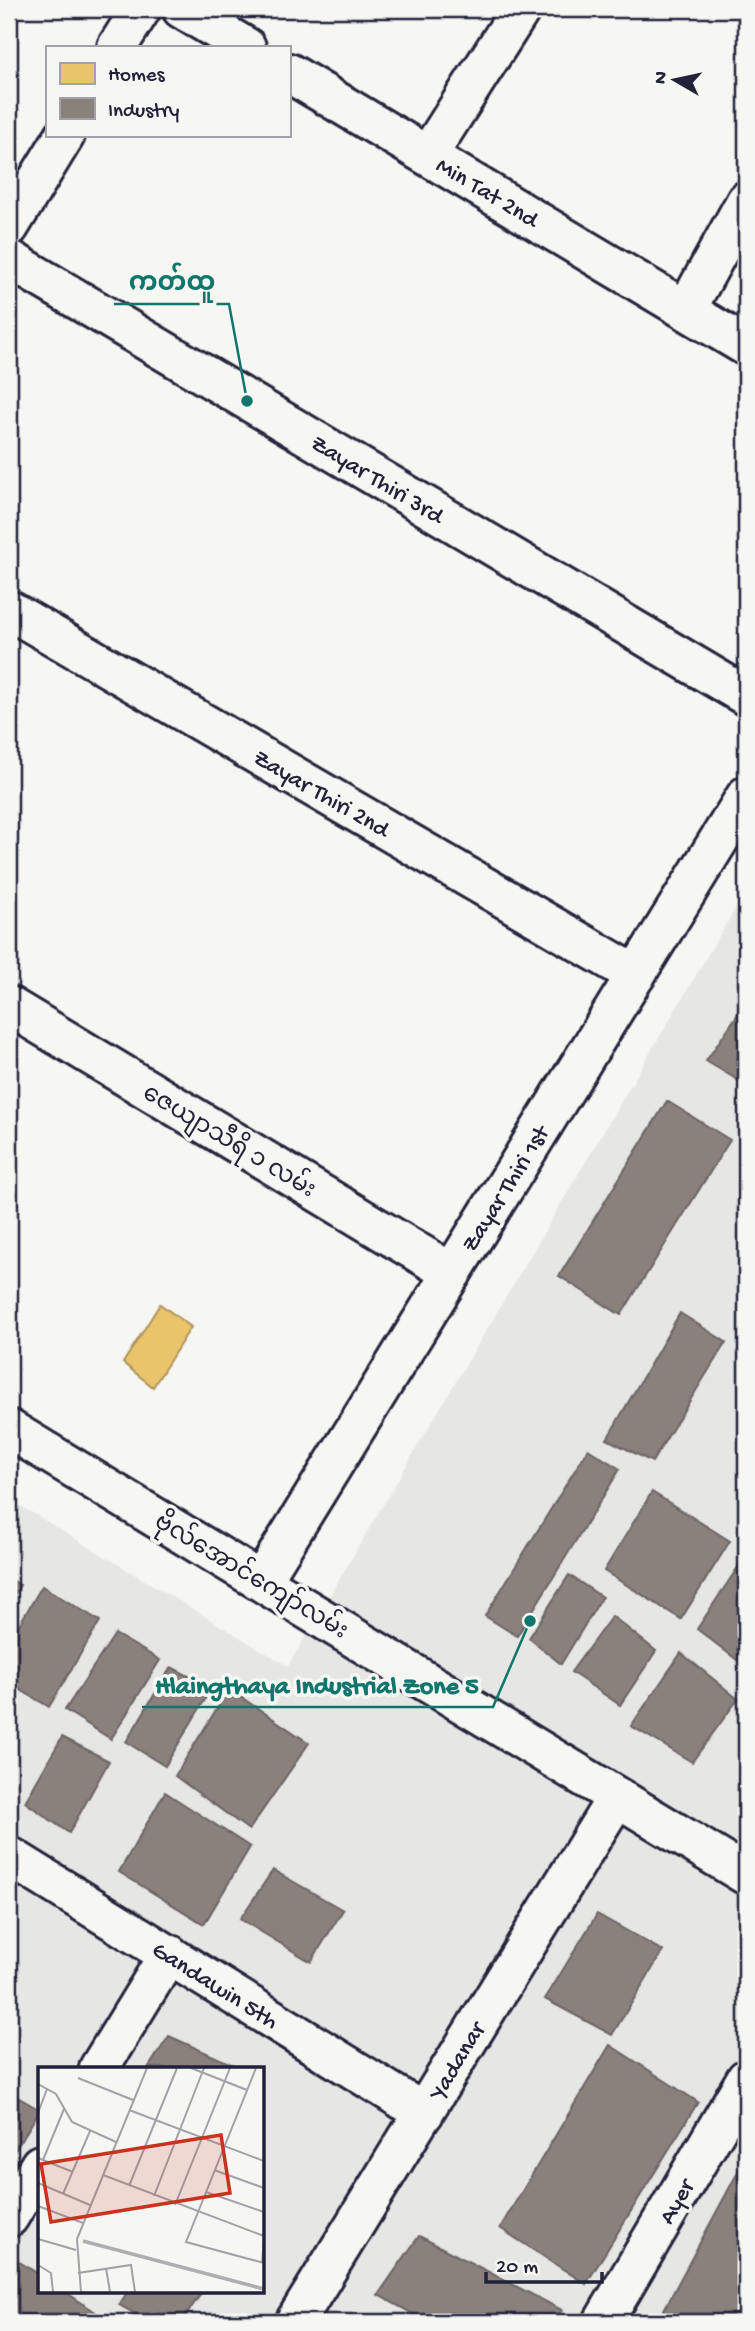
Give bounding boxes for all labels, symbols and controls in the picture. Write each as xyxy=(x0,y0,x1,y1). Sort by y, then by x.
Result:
legend xyxy=(46,46,290,136)
north arrow xyxy=(640,46,710,116)
text: Homes xyxy=(108,64,166,89)
text: N xyxy=(649,70,674,86)
text: Industry xyxy=(108,100,179,125)
street label: Min Tat 2nd xyxy=(430,152,544,237)
callout: ကတ်ထူ xyxy=(114,257,229,304)
text: ကတ်ထူ xyxy=(129,262,215,303)
street label: Zayar Thiri 3rd xyxy=(304,430,450,533)
street label: Zayar Thiri 2nd xyxy=(247,744,395,847)
street label: ဇေယျာသီရိ ၁ လမ်း xyxy=(136,1076,323,1207)
street label: Zayar Thiri 1st xyxy=(457,1120,558,1258)
street label: ဗိုလ်အောင်ကျော်လမ်း xyxy=(148,1504,355,1648)
callout: Hlaingthaya Industrial Zone 5 xyxy=(142,1660,493,1707)
text: Hlaingthaya Industrial Zone 5 xyxy=(155,1673,479,1704)
street label: Gandawin 5th xyxy=(146,1937,283,2037)
street label: Yadanar xyxy=(424,2016,495,2107)
inset map xyxy=(38,2067,264,2292)
street label: Ayer xyxy=(654,2173,704,2230)
scale bar xyxy=(486,2240,601,2284)
text: 20 m xyxy=(496,2256,538,2281)

